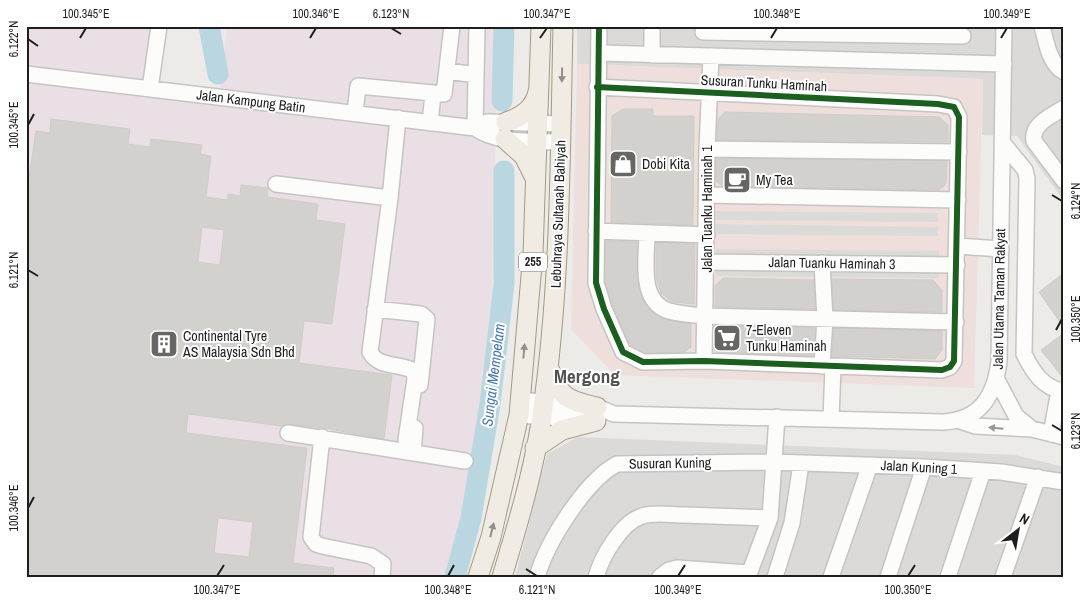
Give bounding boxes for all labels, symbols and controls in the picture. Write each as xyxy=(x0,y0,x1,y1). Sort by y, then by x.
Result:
text: 100.345°E xyxy=(63,6,109,22)
text: 100.346°E xyxy=(293,6,339,22)
text: 6.123°N xyxy=(373,6,409,22)
text: 100.347°E xyxy=(524,6,570,22)
text: 100.348°E xyxy=(754,6,800,22)
text: 100.349°E xyxy=(984,6,1030,22)
text: 6.122°N xyxy=(6,21,22,57)
one-way arrow xyxy=(558,67,566,83)
street label: Susuran Tunku Haminah xyxy=(700,71,828,95)
street label: Jalan Kampung Batin xyxy=(195,85,307,117)
text: 100.345°E xyxy=(6,102,22,148)
street label: Lebuhraya Sultanah Bahiyah xyxy=(546,140,570,288)
street label: Jalan Tuanku Haminah 1 xyxy=(698,145,716,273)
shop icon: Dobi Kita xyxy=(608,149,638,179)
place label: Dobi Kita xyxy=(642,155,690,173)
cafe icon: My Tea xyxy=(722,165,752,195)
place label: My Tea xyxy=(756,171,793,189)
text: 6.124°N xyxy=(1068,183,1084,219)
street label: Jalan Utama Taman Rakyat xyxy=(989,228,1009,370)
text: 6.121°N xyxy=(6,252,22,288)
road number: 255 xyxy=(519,252,547,272)
street label: Jalan Tuanku Haminah 3 xyxy=(768,253,896,273)
text: 100.350°E xyxy=(1068,296,1084,342)
place label: 7-Eleven Tunku Haminah xyxy=(746,321,827,355)
water label: Sungai Mempelam xyxy=(476,322,510,428)
supermarket icon: 7-Eleven Tunku Haminah xyxy=(712,323,742,353)
place label: Continental Tyre AS Malaysia Sdn Bhd xyxy=(182,327,295,361)
building icon: Continental Tyre AS Malaysia Sdn Bhd xyxy=(149,329,179,359)
one-way arrow xyxy=(521,343,529,359)
district label: Mergong xyxy=(554,363,620,389)
text: 6.123°N xyxy=(1068,413,1084,449)
one-way arrow xyxy=(987,423,1003,431)
street label: Susuran Kuning xyxy=(629,453,712,473)
street label: Jalan Kuning 1 xyxy=(880,456,958,478)
text: 100.346°E xyxy=(6,485,22,531)
north arrow xyxy=(992,506,1042,556)
text: N xyxy=(1017,509,1033,529)
one-way arrow xyxy=(488,523,496,538)
text: 100.347°E xyxy=(194,582,240,598)
text: 100.348°E xyxy=(425,582,471,598)
text: 6.121°N xyxy=(519,582,555,598)
text: 100.349°E xyxy=(655,582,701,598)
text: 100.350°E xyxy=(885,582,931,598)

